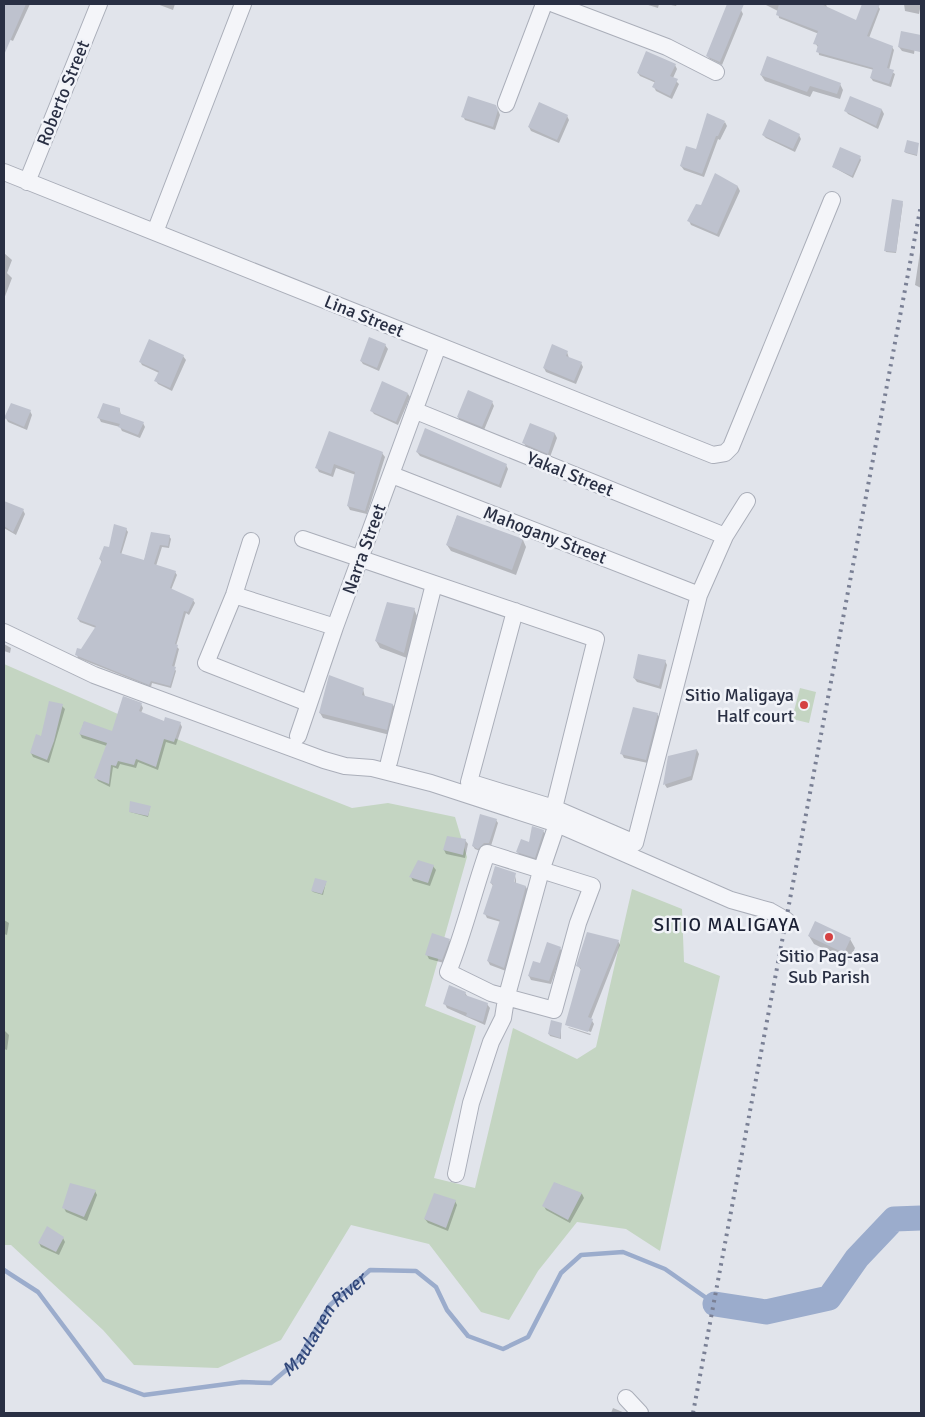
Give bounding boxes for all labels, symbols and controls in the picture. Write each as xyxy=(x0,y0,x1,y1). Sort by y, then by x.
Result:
street label: Roberto Street xyxy=(32,37,94,149)
street label: Lina Street xyxy=(321,290,407,342)
street label: Yakal Street xyxy=(523,447,617,501)
street label: Narra Street xyxy=(338,501,390,597)
street label: Mahogany Street xyxy=(480,501,610,569)
place label: Sitio Maligaya Half court xyxy=(685,684,794,727)
marker: Sitio Maligaya Half court xyxy=(798,699,810,711)
district label: SITIO MALIGAYA xyxy=(653,913,801,937)
marker: Sitio Pag-asa Sub Parish xyxy=(823,931,835,943)
place label: Sitio Pag-asa Sub Parish xyxy=(779,945,879,988)
water label: Maulauen River xyxy=(277,1266,374,1382)

